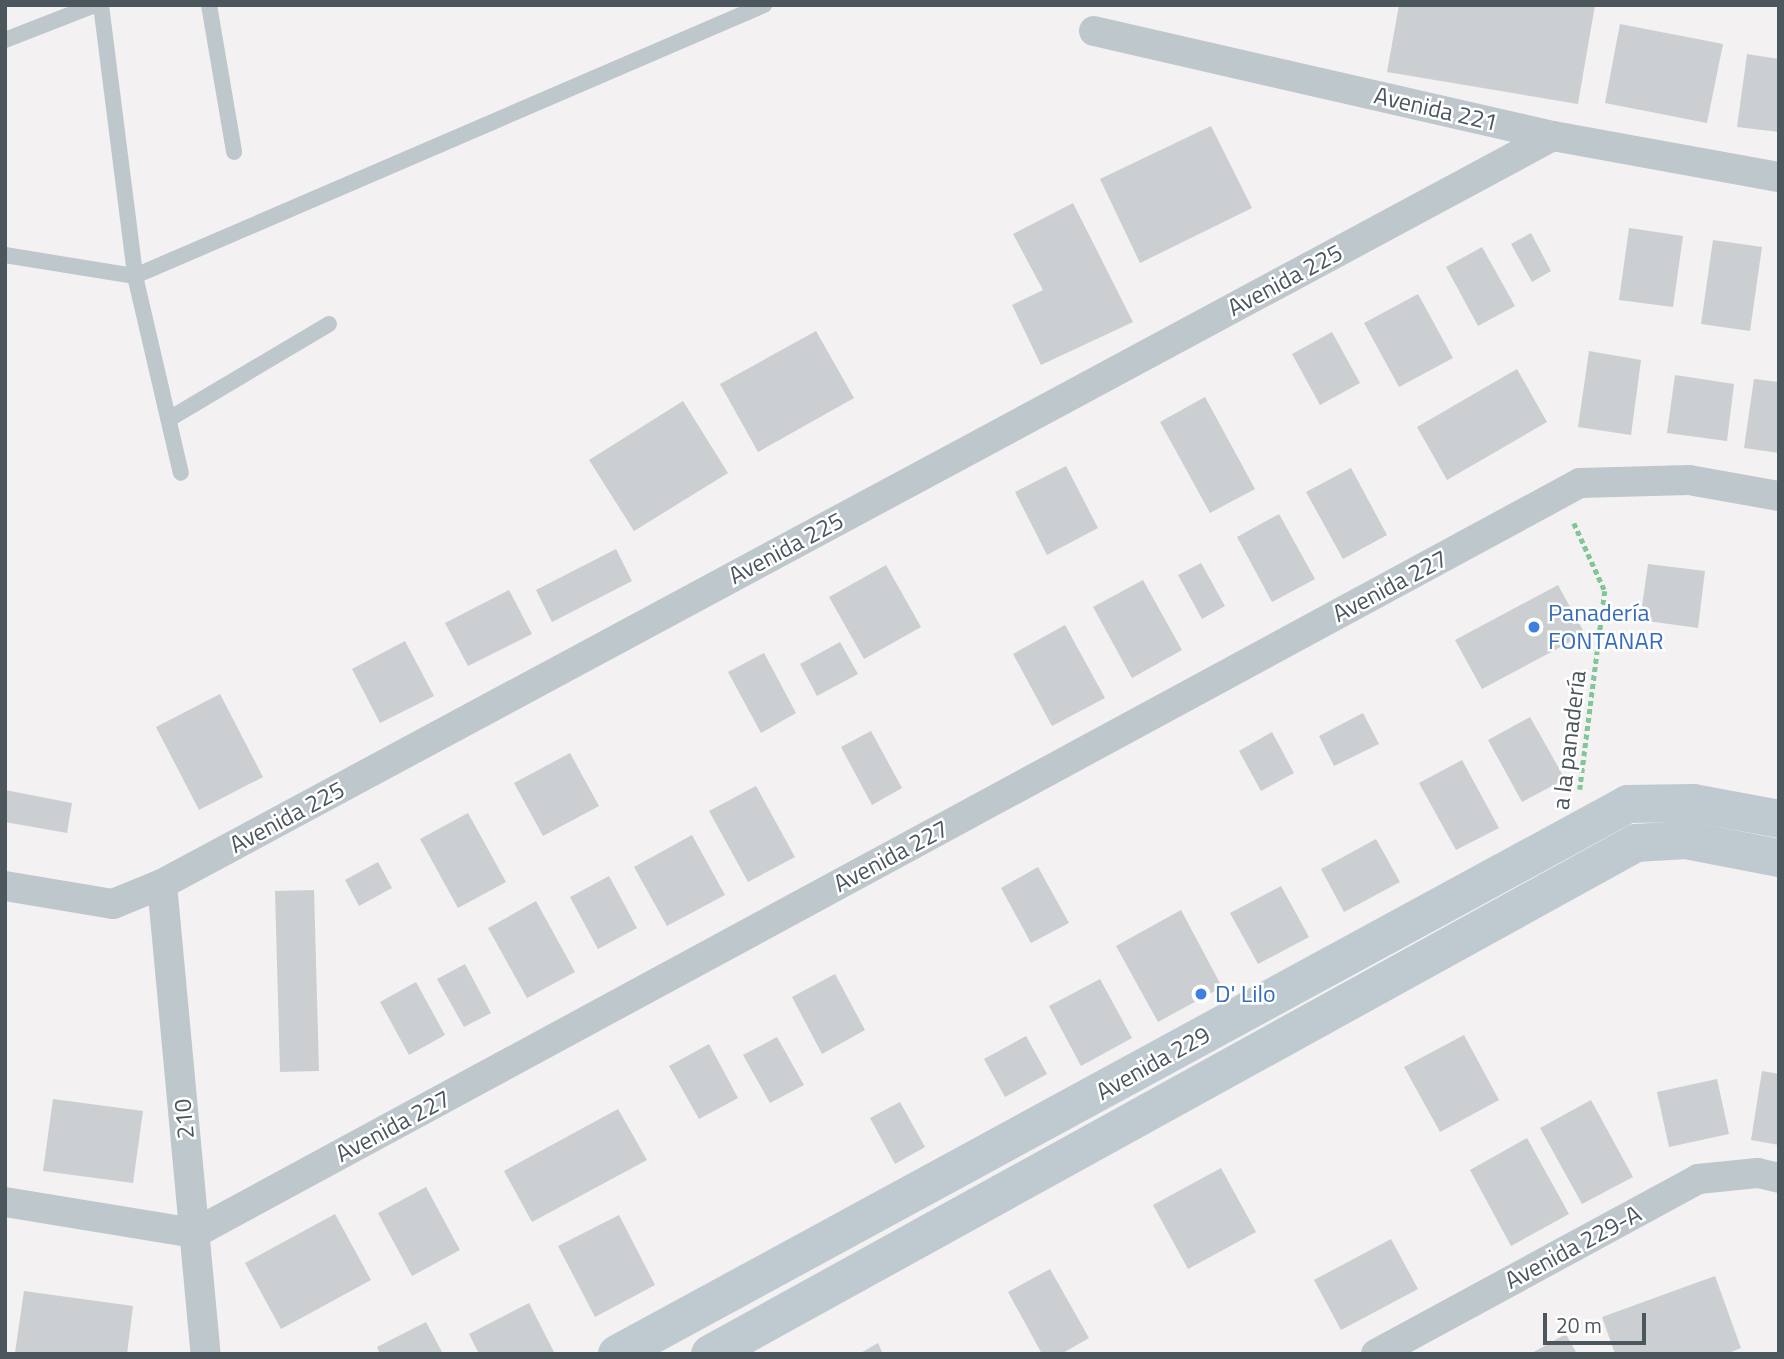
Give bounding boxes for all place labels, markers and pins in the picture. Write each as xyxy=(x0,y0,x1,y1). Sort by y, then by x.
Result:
place label: Panadería FONTANAR xyxy=(1548,599,1664,655)
marker: Panadería FONTANAR xyxy=(1526,619,1542,635)
place label: D' Lilo xyxy=(1215,980,1276,1008)
marker: D' Lilo xyxy=(1193,986,1209,1002)

